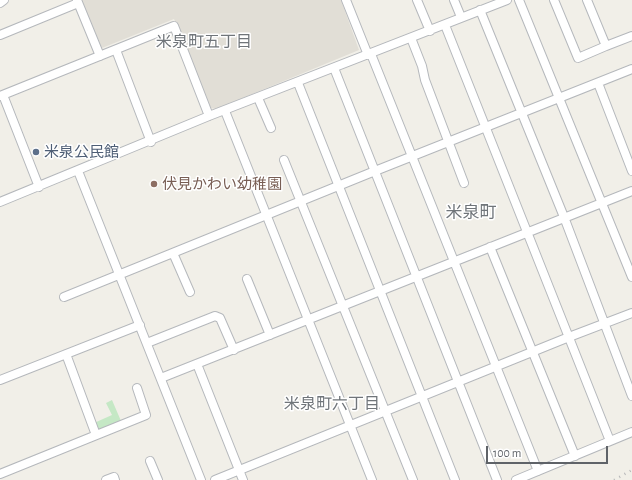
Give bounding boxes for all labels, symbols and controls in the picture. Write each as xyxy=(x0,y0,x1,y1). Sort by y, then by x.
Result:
district label: 米泉町五丁目 xyxy=(156,32,252,52)
place label: 米泉公民館 xyxy=(44,143,119,161)
marker: 米泉公民館 xyxy=(31,147,41,157)
place label: 伏見かわい幼稚園 xyxy=(162,175,282,193)
marker: 伏見かわい幼稚園 xyxy=(149,179,159,189)
district label: 米泉町 xyxy=(446,203,496,223)
district label: 米泉町六丁目 xyxy=(284,394,380,414)
scale bar xyxy=(488,438,610,464)
text: 100 m xyxy=(493,447,521,459)

